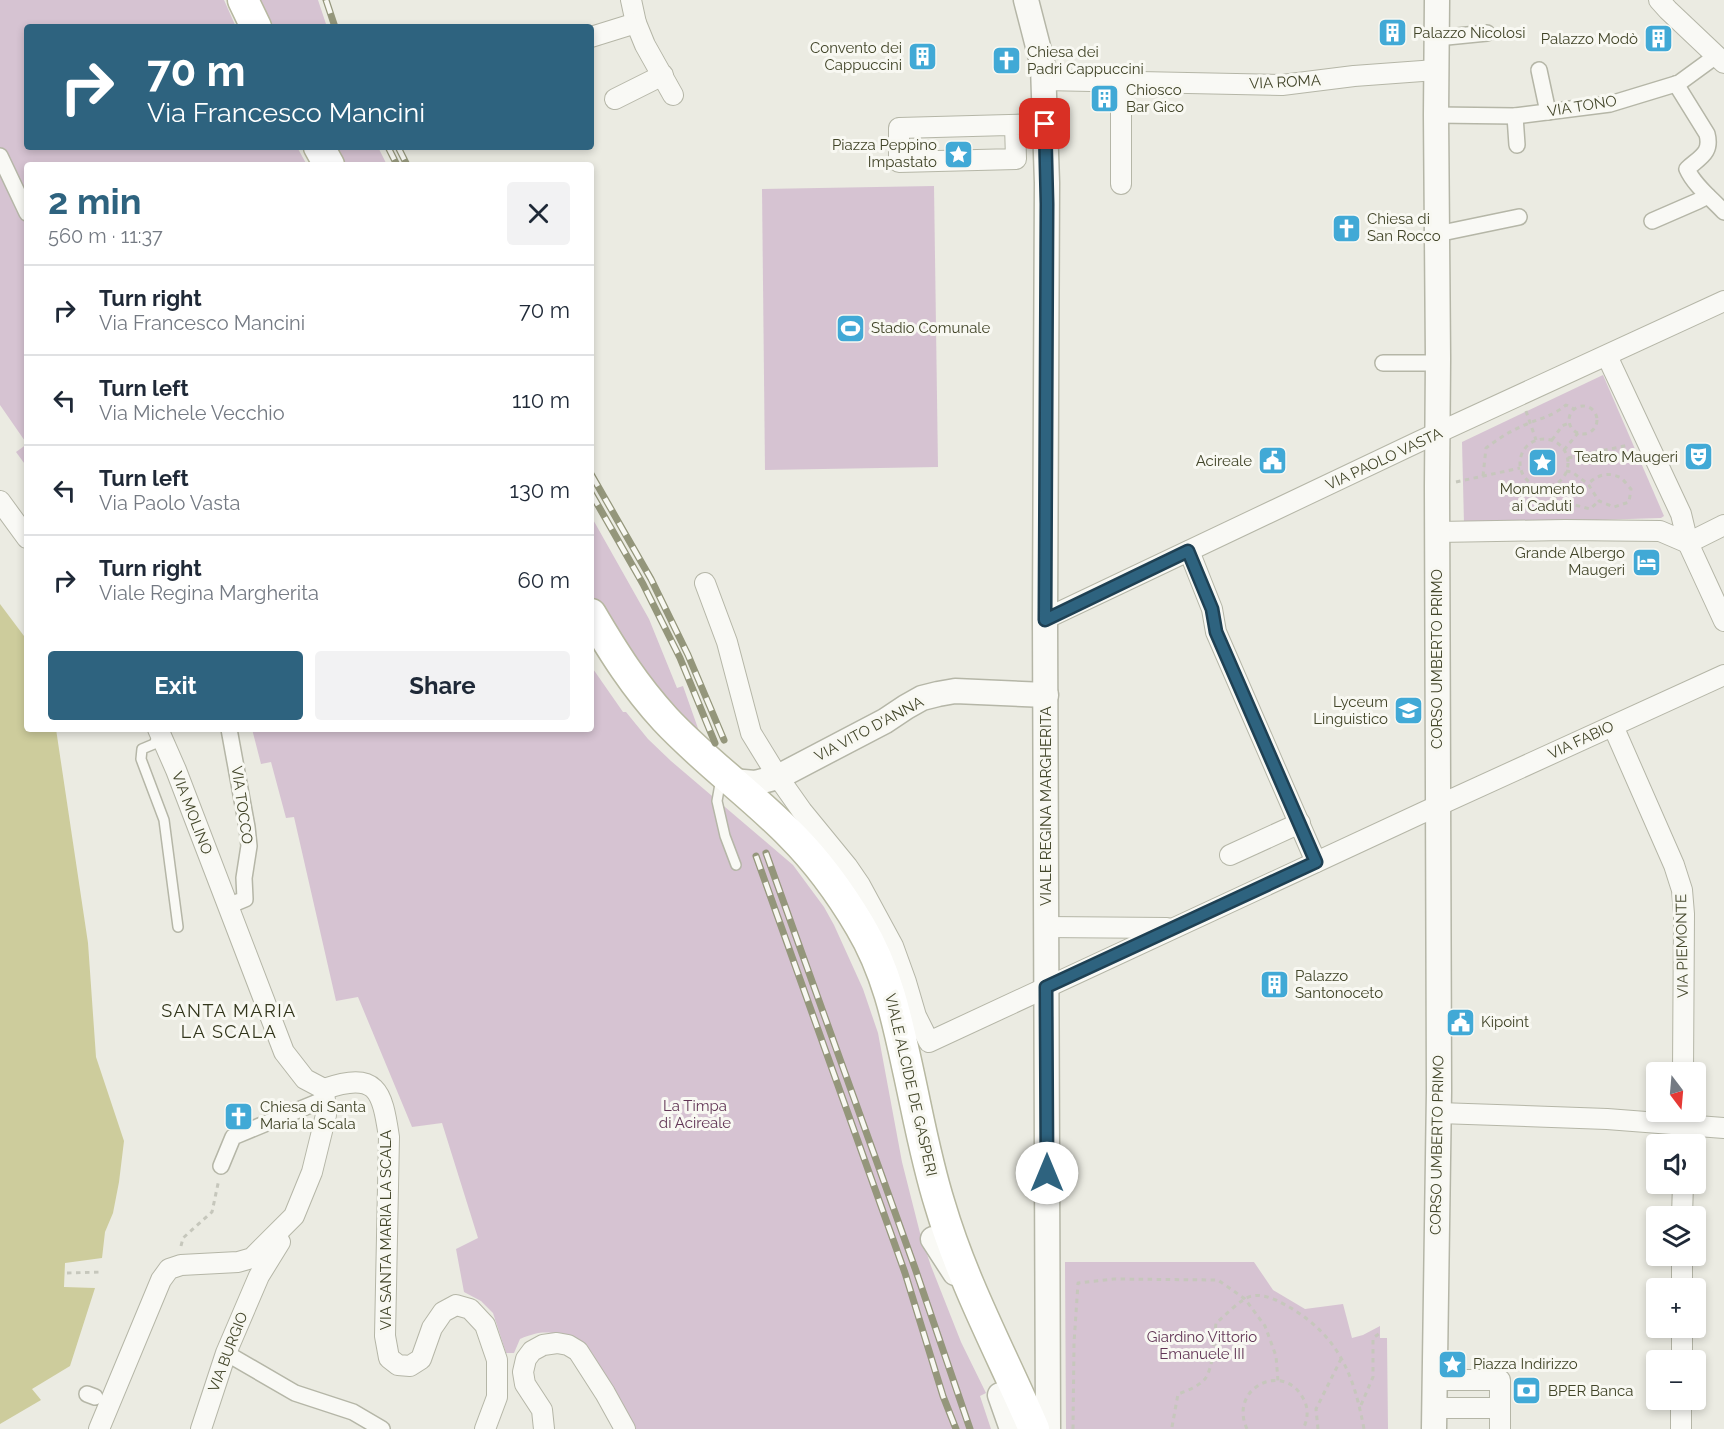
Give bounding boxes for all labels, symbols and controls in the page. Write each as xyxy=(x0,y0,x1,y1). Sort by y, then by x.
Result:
building icon: Palazzo Nicolosi xyxy=(1376,17,1408,49)
building icon: Palazzo Modò xyxy=(1643,23,1675,55)
place label: Palazzo Nicolosi xyxy=(1413,24,1525,42)
place label: Palazzo Modò xyxy=(1541,30,1638,48)
place label: Convento dei Cappuccini xyxy=(810,39,902,74)
building icon: Convento dei Cappuccini xyxy=(907,41,939,73)
place label: Chiesa dei Padri Cappuccini xyxy=(1027,43,1144,78)
church icon: Chiesa dei Padri Cappuccini xyxy=(990,45,1022,77)
text: 70 m xyxy=(147,47,246,96)
icon: right xyxy=(48,48,126,126)
street label: VIA ROMA xyxy=(1249,71,1321,93)
place label: Chiosco Bar Gico xyxy=(1126,81,1184,116)
building icon: Chiosco Bar Gico xyxy=(1089,83,1121,115)
street label: VIA TONO xyxy=(1546,92,1618,120)
text: Via Francesco Mancini xyxy=(147,97,425,128)
pin xyxy=(1019,98,1070,149)
icon: arrive xyxy=(1028,107,1061,140)
place label: Piazza Peppino Impastato xyxy=(832,136,937,171)
place icon: Piazza Peppino Impastato xyxy=(942,138,974,170)
text: 2 min xyxy=(48,180,141,222)
button: close xyxy=(507,182,570,245)
place label: Chiesa di San Rocco xyxy=(1367,210,1441,245)
church icon: Chiesa di San Rocco xyxy=(1330,212,1362,244)
text: 560 m · 11:37 xyxy=(48,224,163,248)
text: Turn right xyxy=(99,285,202,311)
icon: right xyxy=(48,294,81,327)
text: 70 m xyxy=(519,297,570,323)
text: Via Francesco Mancini xyxy=(99,311,305,335)
sports icon: Stadio Comunale xyxy=(834,312,866,344)
place label: Stadio Comunale xyxy=(871,319,990,337)
text: Turn left xyxy=(99,375,189,401)
icon: left xyxy=(48,384,81,417)
text: 110 m xyxy=(512,387,570,413)
text: Via Michele Vecchio xyxy=(99,401,285,425)
street label: VIA PAOLO VASTA xyxy=(1323,424,1445,494)
theatre icon: Teatro Maugeri xyxy=(1683,441,1715,473)
public building icon: Acireale xyxy=(1257,445,1289,477)
place icon: Monumento ai Caduti xyxy=(1526,446,1558,478)
place label: Teatro Maugeri xyxy=(1574,448,1678,466)
place label: Acireale xyxy=(1196,452,1252,470)
text: Turn left xyxy=(99,465,189,491)
icon: left xyxy=(48,474,81,507)
text: 130 m xyxy=(510,477,570,503)
place label: Monumento ai Caduti xyxy=(1500,480,1584,515)
text: Via Paolo Vasta xyxy=(99,491,241,515)
place label: Grande Albergo Maugeri xyxy=(1515,544,1625,579)
hotel icon: Grande Albergo Maugeri xyxy=(1630,546,1662,578)
text: Turn right xyxy=(99,555,202,581)
icon: right xyxy=(48,564,81,597)
text: 60 m xyxy=(517,567,570,593)
street label: CORSO UMBERTO PRIMO xyxy=(1428,569,1446,749)
text: Viale Regina Margherita xyxy=(99,581,319,605)
button: Exit xyxy=(48,651,303,720)
button: Share xyxy=(315,651,570,720)
street label: VIA VITO D'ANNA xyxy=(811,693,927,765)
place label: Lyceum Linguistico xyxy=(1313,693,1388,728)
school or university icon: Lyceum Linguistico xyxy=(1393,695,1425,727)
street label: VIALE REGINA MARGHERITA xyxy=(1037,706,1055,906)
street label: VIA FABIO xyxy=(1545,717,1617,763)
street label: VIA TOCCO xyxy=(228,765,256,845)
street label: VIA MOLINO xyxy=(168,769,216,857)
street label: VIA PIEMONTE xyxy=(1672,894,1692,998)
place label: Palazzo Santonoceto xyxy=(1295,967,1383,1002)
building icon: Palazzo Santonoceto xyxy=(1258,969,1290,1001)
street label: VIALE ALCIDE DE GASPERI xyxy=(881,992,941,1178)
district label: SANTA MARIA LA SCALA xyxy=(161,1000,297,1042)
public building icon: Kipoint xyxy=(1444,1006,1476,1038)
place label: Kipoint xyxy=(1481,1013,1529,1031)
street label: CORSO UMBERTO PRIMO xyxy=(1426,1055,1448,1235)
north arrow xyxy=(1646,1062,1706,1122)
map controls xyxy=(1646,1062,1706,1410)
park label: La Timpa di Acireale xyxy=(659,1097,731,1132)
place label: Chiesa di Santa Maria la Scala xyxy=(260,1098,366,1133)
church icon: Chiesa di Santa Maria la Scala xyxy=(223,1100,255,1132)
street label: VIA SANTA MARIA LA SCALA xyxy=(377,1130,395,1330)
button: sound xyxy=(1646,1134,1706,1194)
position arrow xyxy=(1015,1141,1079,1205)
button: layers xyxy=(1646,1206,1706,1266)
button: + xyxy=(1646,1278,1706,1338)
street label: VIA BURGIO xyxy=(205,1309,251,1395)
park label: Giardino Vittorio Emanuele III xyxy=(1147,1328,1257,1363)
place icon: Piazza Indirizzo xyxy=(1436,1348,1468,1380)
button: − xyxy=(1646,1350,1706,1410)
place label: Piazza Indirizzo xyxy=(1473,1355,1578,1373)
bank icon: BPER Banca xyxy=(1511,1375,1543,1407)
place label: BPER Banca xyxy=(1548,1382,1633,1400)

